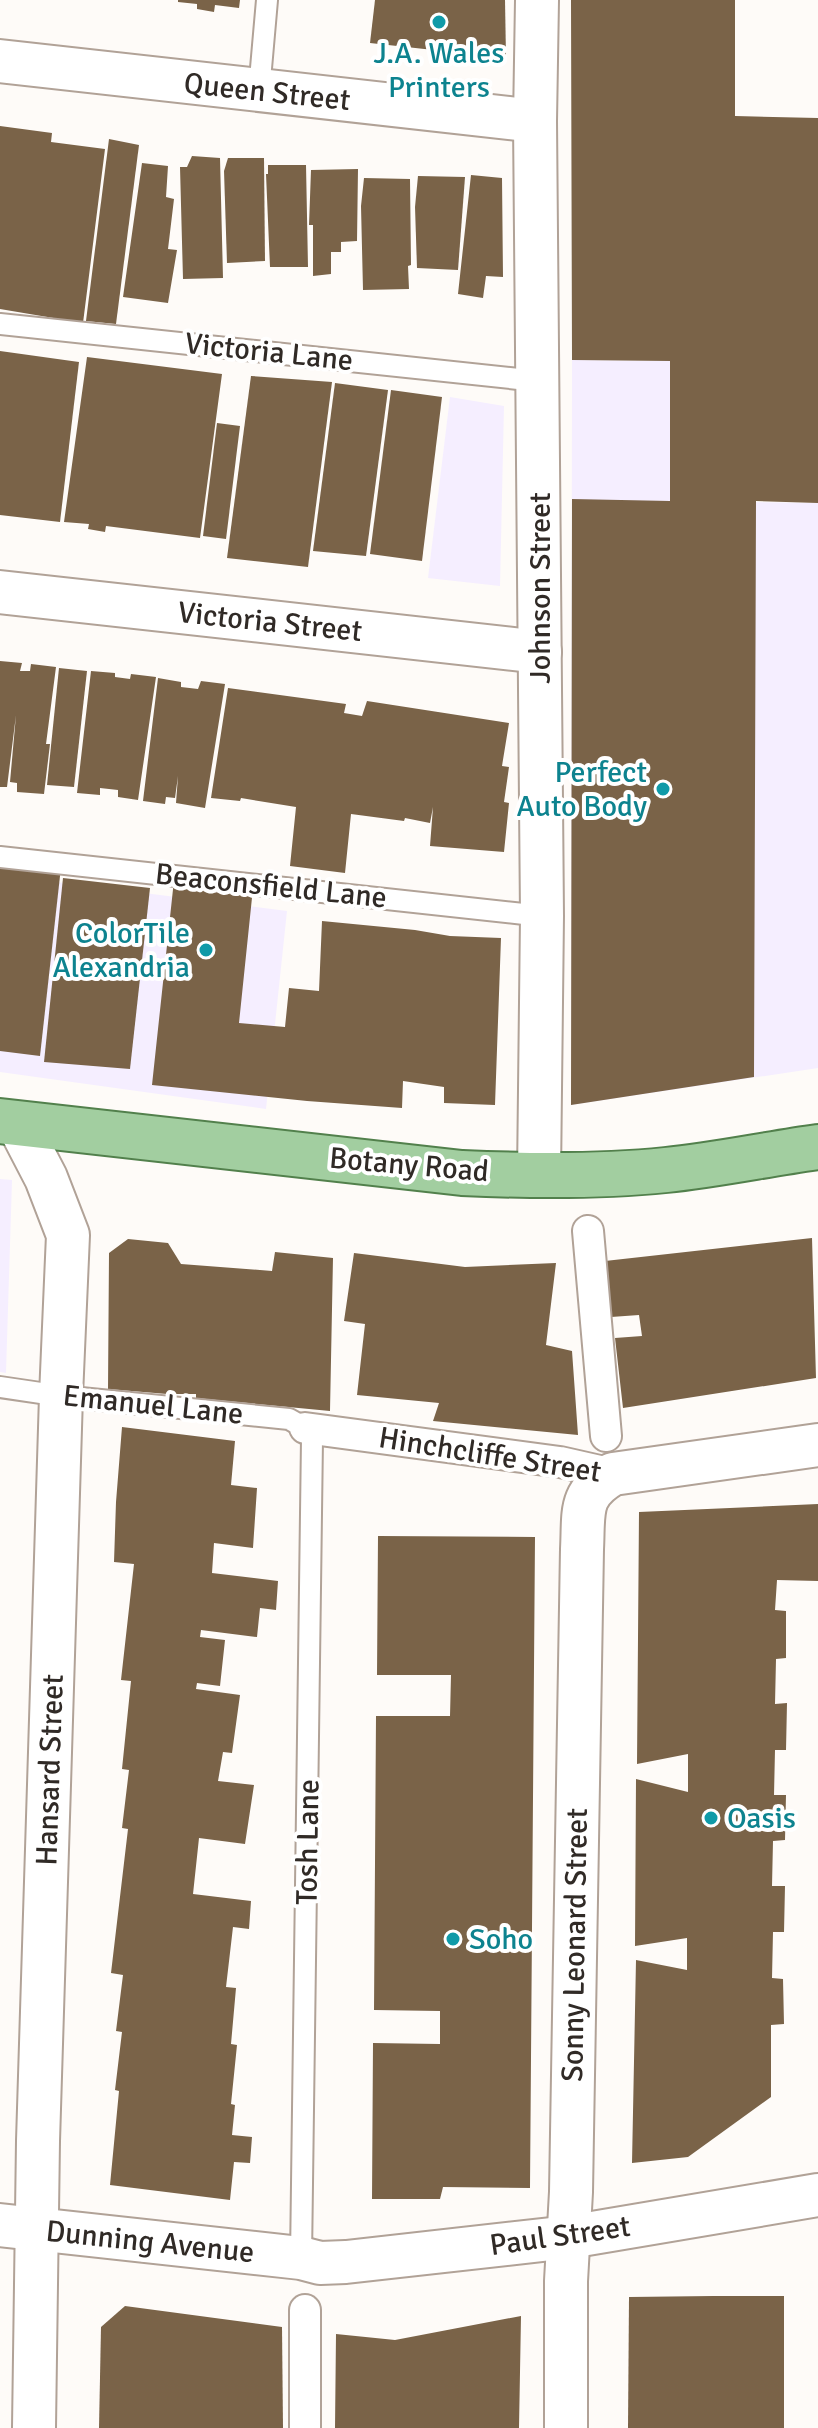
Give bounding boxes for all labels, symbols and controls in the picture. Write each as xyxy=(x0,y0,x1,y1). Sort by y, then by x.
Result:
marker: J.A. Wales Printers xyxy=(430,13,448,31)
place label: J.A. Wales Printers xyxy=(374,35,504,106)
street label: Queen Street xyxy=(182,65,352,119)
street label: Victoria Lane xyxy=(183,325,355,379)
street label: Johnson Street xyxy=(522,492,559,684)
street label: Victoria Street xyxy=(176,594,364,650)
place label: Perfect Auto Body xyxy=(516,754,647,825)
marker: Perfect Auto Body xyxy=(654,780,672,798)
street label: Beaconsfield Lane xyxy=(153,855,389,917)
place label: ColorTile Alexandria xyxy=(52,915,190,986)
marker: ColorTile Alexandria xyxy=(197,941,215,959)
street label: Botany Road xyxy=(328,1140,490,1190)
street label: Emanuel Lane xyxy=(61,1377,245,1433)
street label: Hinchcliffe Street xyxy=(376,1419,604,1491)
street label: Hansard Street xyxy=(28,1674,72,1866)
street label: Tosh Lane xyxy=(288,1779,328,1905)
place label: Oasis xyxy=(727,1800,796,1837)
street label: Sonny Leonard Street xyxy=(554,1808,596,2082)
marker: Oasis xyxy=(702,1809,720,1827)
place label: Soho xyxy=(469,1921,533,1958)
marker: Soho xyxy=(444,1930,462,1948)
street label: Paul Street xyxy=(487,2208,633,2264)
street label: Dunning Avenue xyxy=(44,2213,256,2271)

